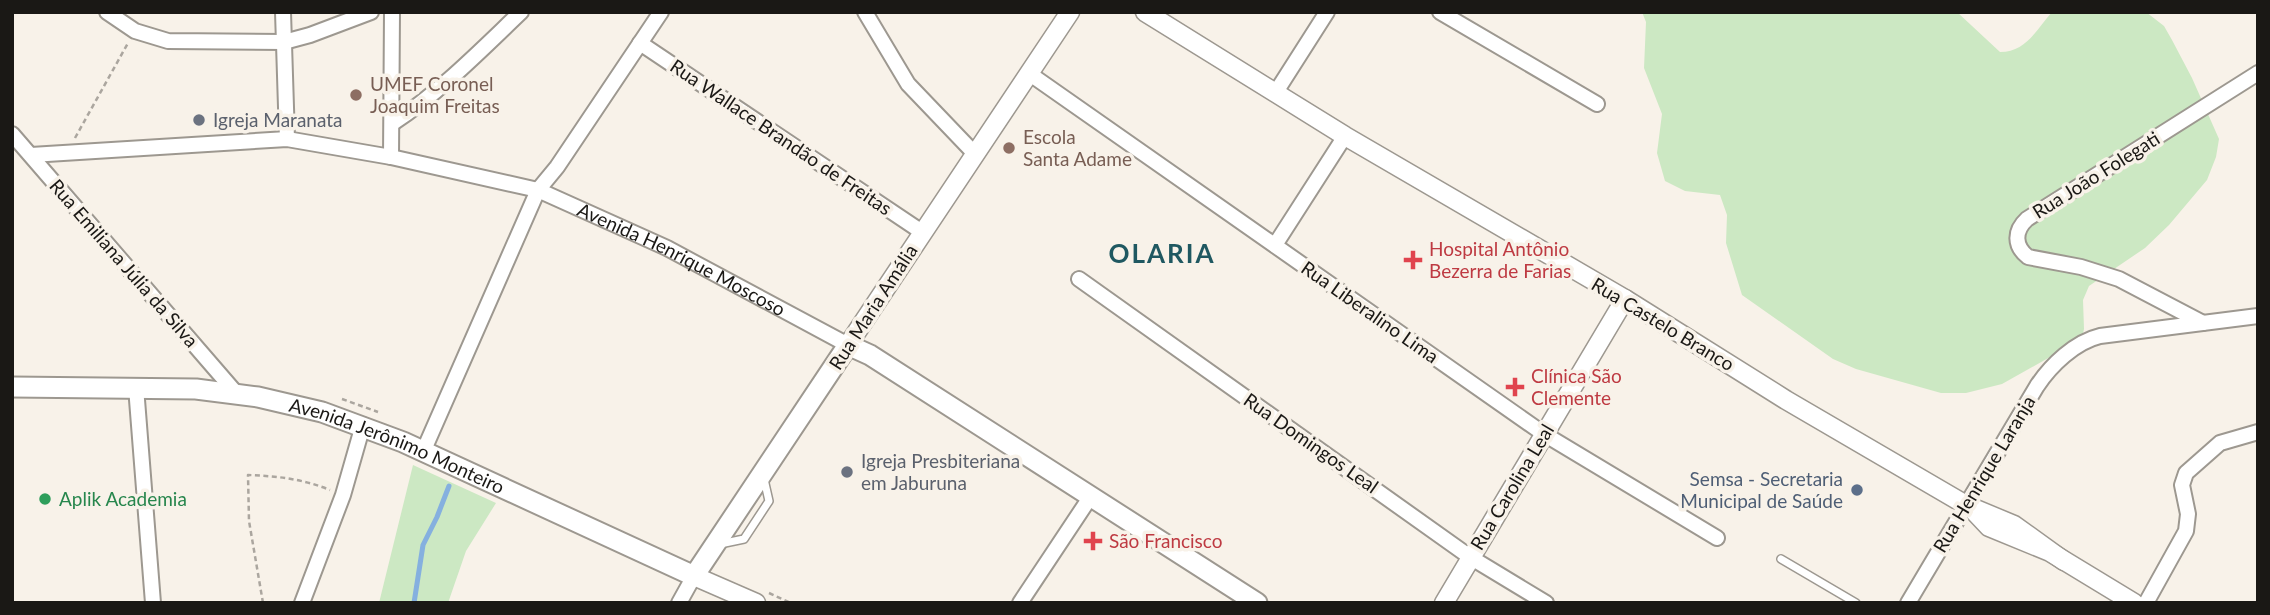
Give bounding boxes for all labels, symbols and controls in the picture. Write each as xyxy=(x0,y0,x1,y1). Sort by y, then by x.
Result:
street label: Rua Wallace Brandão de Freitas xyxy=(666,54,896,219)
place label: UMEF Coronel Joaquim Freitas xyxy=(370,72,500,117)
marker: UMEF Coronel Joaquim Freitas xyxy=(348,87,364,103)
place label: Igreja Maranata xyxy=(213,108,343,131)
marker: Igreja Maranata xyxy=(191,112,207,128)
place label: Escola Santa Adame xyxy=(1023,125,1132,170)
street label: Rua João Folegati xyxy=(2028,126,2164,223)
marker: Escola Santa Adame xyxy=(1001,140,1017,156)
street label: Rua Emiliana Júlia da Silva xyxy=(45,174,204,351)
street label: Avenida Henrique Moscoso xyxy=(574,197,790,320)
district label: OLARIA xyxy=(1108,237,1216,269)
place label: Hospital Antônio Bezerra de Farias xyxy=(1429,237,1571,282)
street label: Rua Maria Amália xyxy=(824,240,922,374)
marker: Hospital Antônio Bezerra de Farias xyxy=(1403,250,1423,270)
street label: Rua Liberalino Lima xyxy=(1297,256,1443,368)
street label: Rua Castelo Branco xyxy=(1588,272,1739,375)
place label: Clínica São Clemente xyxy=(1531,364,1622,409)
marker: Clínica São Clemente xyxy=(1505,377,1525,397)
street label: Rua Domingos Leal xyxy=(1240,388,1383,498)
street label: Rua Henrique Laranja xyxy=(1928,391,2039,556)
street label: Avenida Jerônimo Monteiro xyxy=(287,393,508,498)
street label: Rua Carolina Leal xyxy=(1465,420,1558,554)
place label: Igreja Presbiteriana em Jaburuna xyxy=(861,449,1020,494)
marker: Igreja Presbiteriana em Jaburuna xyxy=(839,464,855,480)
place label: Semsa - Secretaria Municipal de Saúde xyxy=(1680,467,1843,512)
marker: Semsa - Secretaria Municipal de Saúde xyxy=(1849,482,1865,498)
place label: Aplik Academia xyxy=(59,487,187,510)
marker: Aplik Academia xyxy=(37,491,53,507)
place label: São Francisco xyxy=(1109,529,1223,552)
marker: São Francisco xyxy=(1083,531,1103,551)

